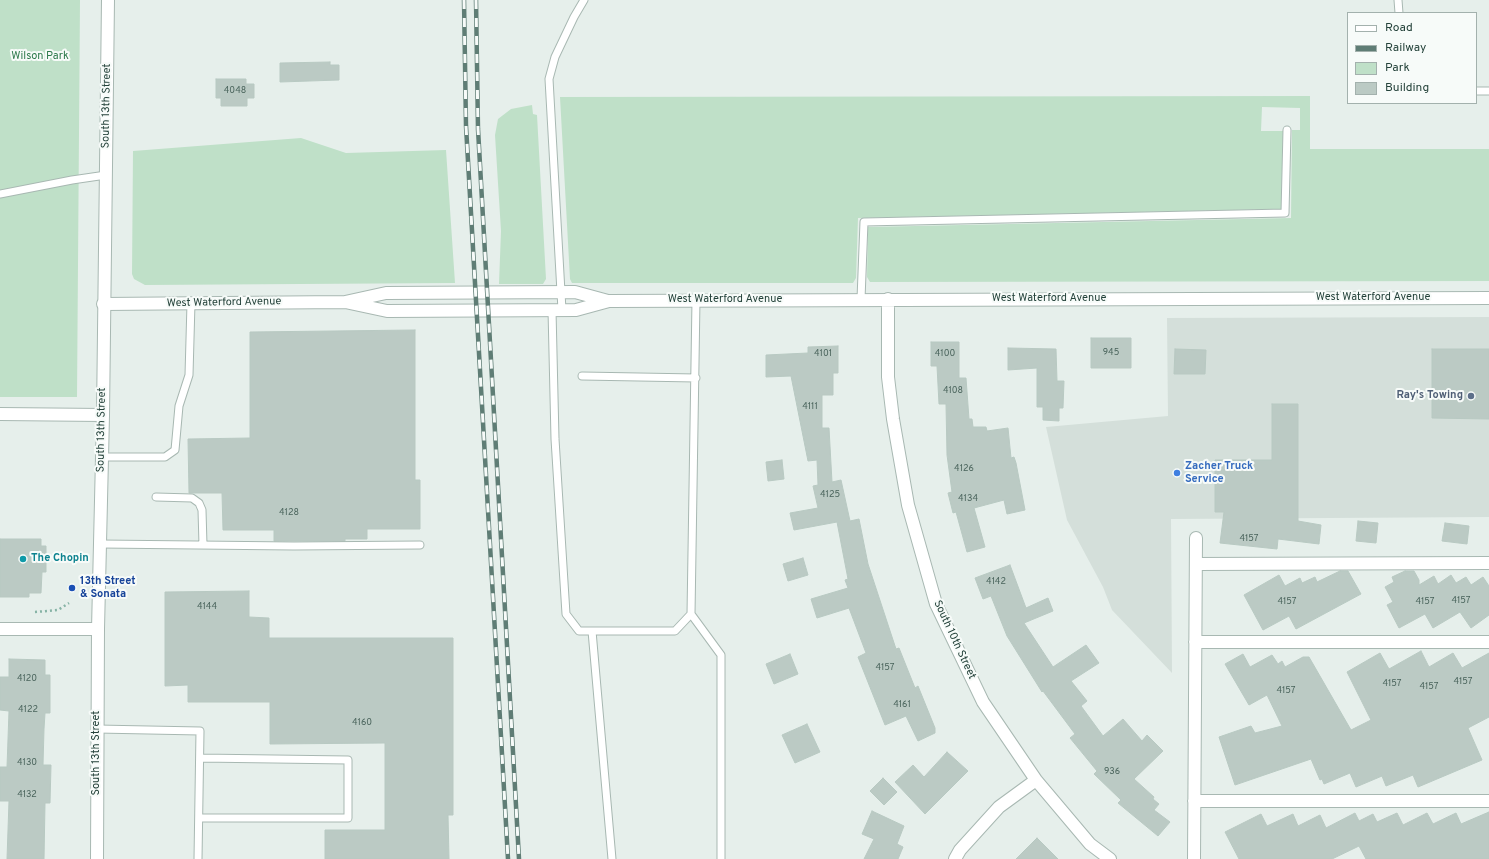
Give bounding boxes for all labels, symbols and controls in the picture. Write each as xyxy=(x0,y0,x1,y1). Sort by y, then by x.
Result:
legend xyxy=(1347,12,1477,104)
text: Road xyxy=(1385,20,1413,36)
text: Railway xyxy=(1385,40,1426,56)
park label: Wilson Park xyxy=(11,50,69,64)
text: Park xyxy=(1385,60,1410,76)
street label: South 13th Street xyxy=(100,63,114,149)
text: Building xyxy=(1385,80,1429,96)
house number: 4048 xyxy=(224,86,246,96)
street label: West Waterford Avenue xyxy=(1316,291,1430,305)
street label: West Waterford Avenue xyxy=(992,292,1106,306)
street label: West Waterford Avenue xyxy=(668,293,782,307)
street label: West Waterford Avenue xyxy=(167,295,281,311)
house number: 945 xyxy=(1103,348,1119,358)
house number: 4101 xyxy=(814,349,832,359)
house number: 4100 xyxy=(935,349,955,359)
house number: 4108 xyxy=(943,386,963,396)
street label: South 13th Street xyxy=(95,387,109,473)
place label: Ray's Towing xyxy=(1396,389,1463,403)
marker: Ray's Towing xyxy=(1466,391,1476,401)
house number: 4111 xyxy=(802,402,818,412)
place label: Zacher Truck Service xyxy=(1185,460,1253,486)
house number: 4126 xyxy=(954,464,974,474)
marker: Zacher Truck Service xyxy=(1172,468,1182,478)
house number: 4125 xyxy=(820,490,840,500)
house number: 4134 xyxy=(958,494,978,504)
house number: 4128 xyxy=(279,508,299,518)
house number: 4157 xyxy=(1239,534,1259,544)
place label: The Chopin xyxy=(31,552,89,566)
marker: The Chopin xyxy=(18,554,28,564)
place label: 13th Street & Sonata xyxy=(80,575,136,601)
house number: 4142 xyxy=(986,577,1006,587)
marker: 13th Street & Sonata xyxy=(67,583,77,593)
house number: 4157 xyxy=(1451,596,1471,606)
house number: 4157 xyxy=(1277,597,1297,607)
house number: 4157 xyxy=(1415,597,1435,607)
street label: South 10th Street xyxy=(930,598,978,682)
house number: 4144 xyxy=(197,602,217,612)
house number: 4157 xyxy=(875,663,895,673)
house number: 4120 xyxy=(17,674,37,684)
house number: 4157 xyxy=(1453,677,1473,687)
house number: 4157 xyxy=(1382,679,1402,689)
house number: 4157 xyxy=(1419,682,1439,692)
house number: 4157 xyxy=(1276,686,1296,696)
house number: 4161 xyxy=(893,700,911,710)
house number: 4122 xyxy=(18,705,38,715)
street label: South 13th Street xyxy=(90,711,104,795)
house number: 4160 xyxy=(352,718,372,728)
house number: 4130 xyxy=(17,758,37,768)
house number: 936 xyxy=(1104,767,1120,777)
house number: 4132 xyxy=(17,790,37,800)

